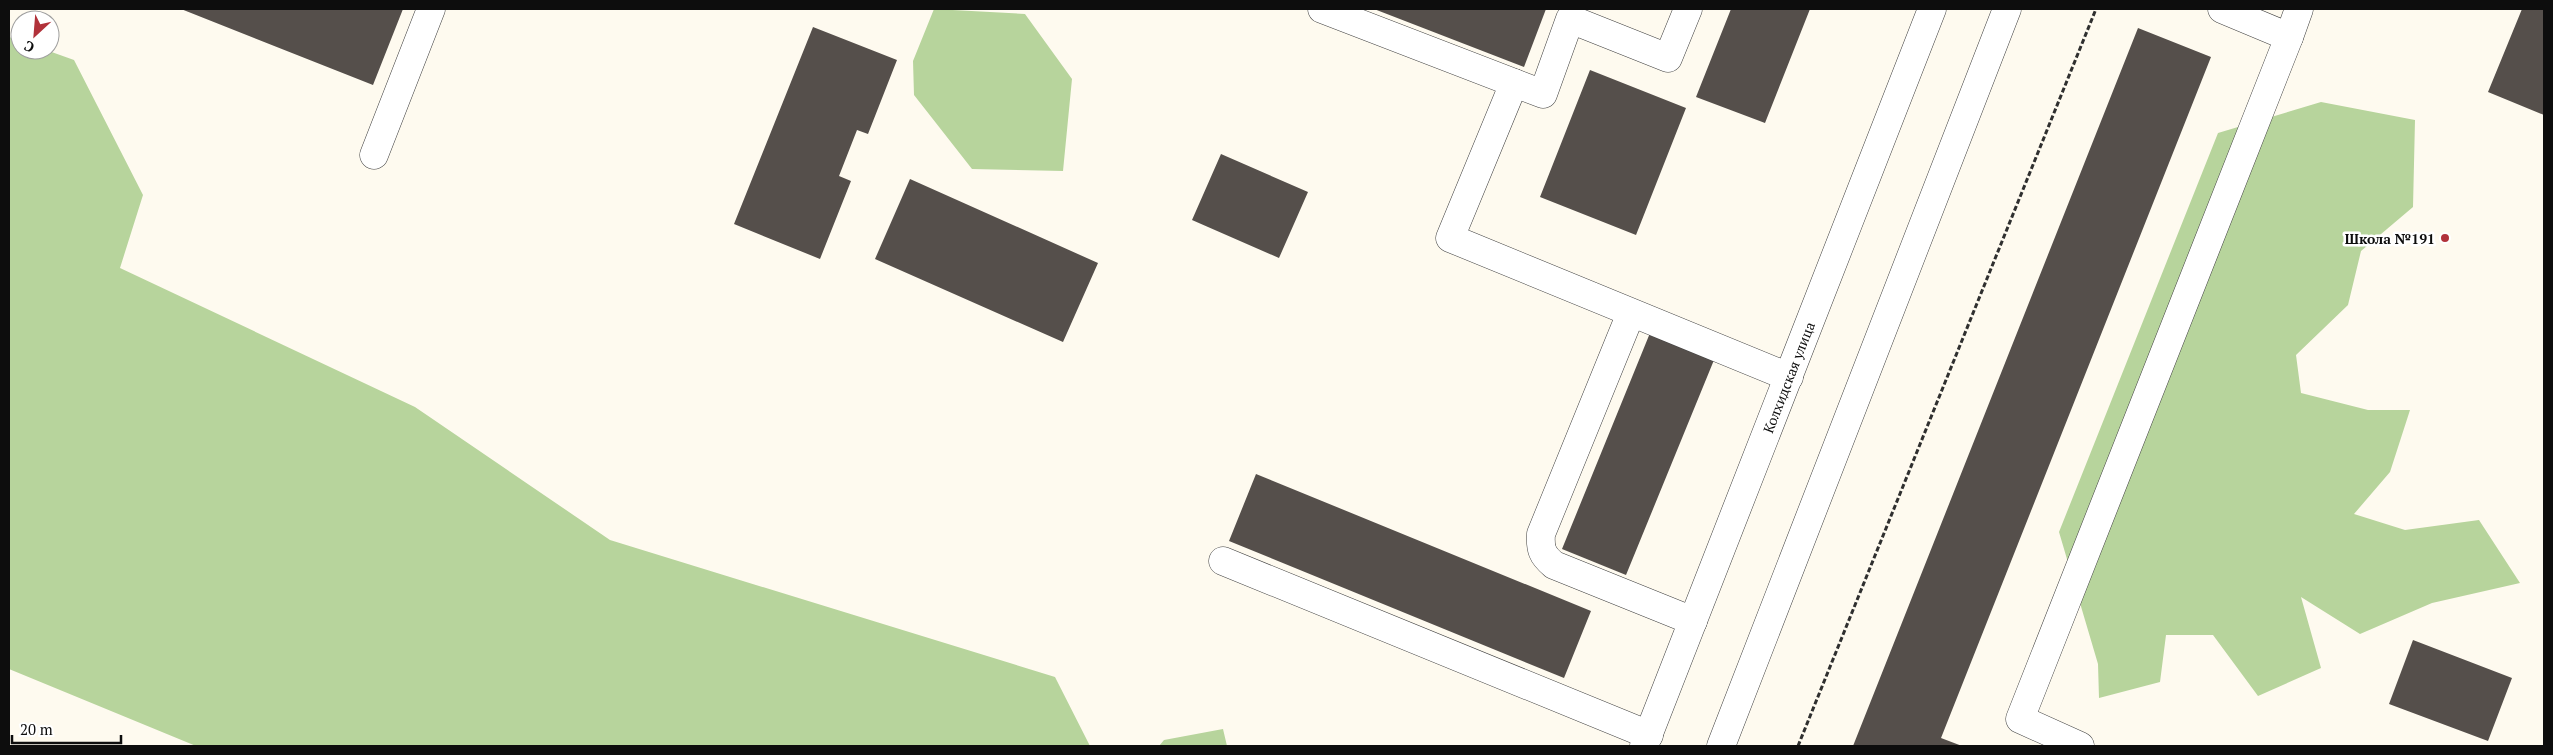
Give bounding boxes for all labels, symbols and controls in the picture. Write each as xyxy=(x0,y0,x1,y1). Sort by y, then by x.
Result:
north arrow xyxy=(10,10,60,60)
text: С xyxy=(21,37,37,58)
place label: Школа №191 xyxy=(2345,229,2435,248)
marker: Школа №191 xyxy=(2439,232,2451,244)
street label: Колхидская улица xyxy=(1758,319,1818,436)
scale bar xyxy=(12,712,121,744)
text: 20 m xyxy=(20,719,53,739)

